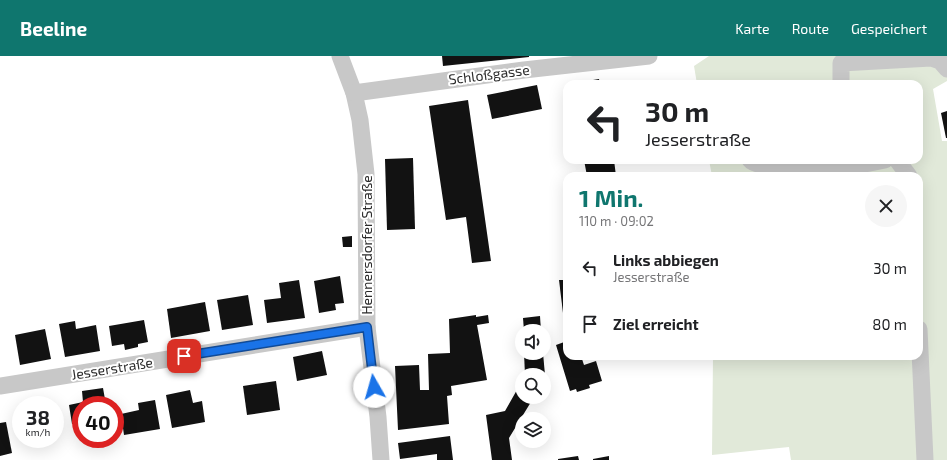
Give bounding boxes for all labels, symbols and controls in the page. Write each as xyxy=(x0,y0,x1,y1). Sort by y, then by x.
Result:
text: Beeline xyxy=(20,17,87,40)
text: Karte xyxy=(735,20,770,37)
text: Route xyxy=(792,20,829,37)
text: Gespeichert xyxy=(851,20,927,37)
street label: Schloßgasse xyxy=(447,61,531,87)
text: 30 m xyxy=(645,94,709,128)
icon: left xyxy=(579,96,631,148)
text: Jesserstraße xyxy=(645,128,751,150)
street label: Hennersdorfer Straße xyxy=(358,175,375,315)
text: 1 Min. xyxy=(579,183,643,212)
button: close xyxy=(865,185,907,227)
text: 110 m · 09:02 xyxy=(579,213,654,229)
text: Links abbiegen xyxy=(613,251,719,269)
icon: left xyxy=(579,257,601,279)
text: 30 m xyxy=(873,259,907,277)
text: Jesserstraße xyxy=(613,269,689,285)
icon: arrive xyxy=(579,313,601,335)
text: Ziel erreicht xyxy=(613,315,699,333)
text: 80 m xyxy=(872,315,907,333)
map controls xyxy=(515,324,551,448)
button: sound xyxy=(515,324,551,360)
pin xyxy=(167,339,201,373)
icon: arrive xyxy=(173,345,195,367)
street label: Jesserstraße xyxy=(70,353,154,383)
position arrow xyxy=(353,366,395,408)
button: search xyxy=(515,368,551,404)
speed limit sign: 40 xyxy=(72,396,124,448)
text: 38 xyxy=(26,405,50,429)
button: layers xyxy=(515,412,551,448)
text: km/h xyxy=(26,426,50,438)

